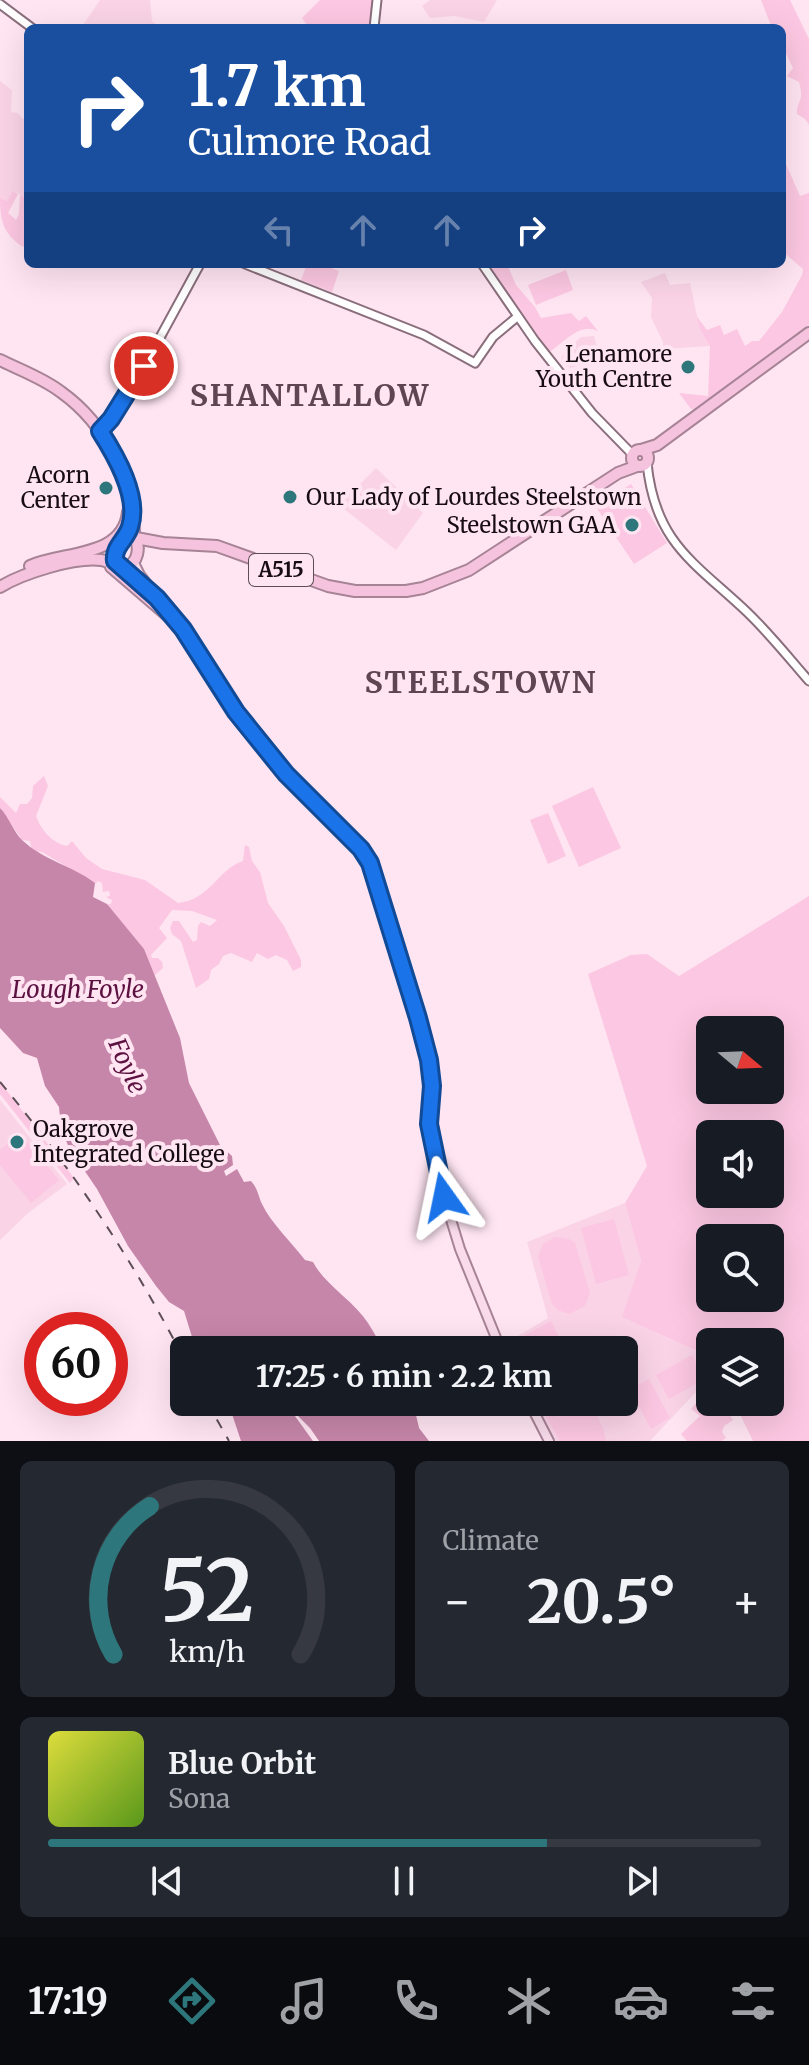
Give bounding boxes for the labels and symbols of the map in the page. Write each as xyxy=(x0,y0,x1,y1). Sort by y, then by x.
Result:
pin xyxy=(110,332,178,400)
place label: Lenamore Youth Centre xyxy=(535,340,672,393)
marker: Lenamore Youth Centre xyxy=(679,358,697,376)
district label: SHANTALLOW xyxy=(190,376,430,414)
place label: Acorn Center xyxy=(21,461,90,514)
marker: Acorn Center xyxy=(97,479,115,497)
place label: Our Lady of Lourdes Steelstown xyxy=(306,483,642,511)
marker: Our Lady of Lourdes Steelstown xyxy=(281,488,299,506)
place label: Steelstown GAA xyxy=(447,511,616,539)
marker: Steelstown GAA xyxy=(623,516,641,534)
road number: A515 xyxy=(249,554,313,586)
district label: STEELSTOWN xyxy=(364,663,598,701)
water label: Lough Foyle xyxy=(12,974,144,1005)
north arrow xyxy=(696,1016,784,1104)
water label: Foyle xyxy=(101,1032,153,1098)
place label: Oakgrove Integrated College xyxy=(33,1115,225,1168)
marker: Oakgrove Integrated College xyxy=(8,1133,26,1151)
position arrow xyxy=(402,1155,486,1239)
speed limit sign: 60 xyxy=(24,1312,128,1416)

